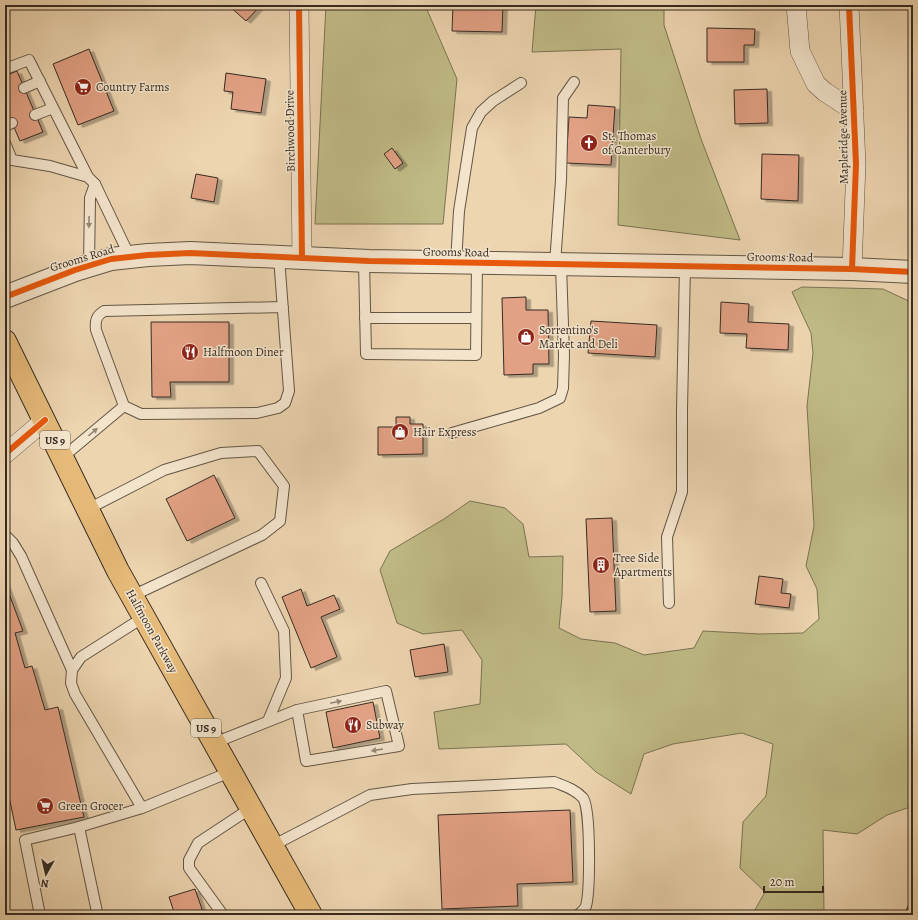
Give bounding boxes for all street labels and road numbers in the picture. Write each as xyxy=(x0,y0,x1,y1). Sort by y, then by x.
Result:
street label: Birchwood Drive xyxy=(281,90,299,172)
street label: Mapleridge Avenue xyxy=(834,90,852,184)
street label: Grooms Road xyxy=(48,240,117,275)
street label: Grooms Road xyxy=(423,243,490,261)
street label: Grooms Road xyxy=(747,248,814,266)
road number: US 9 xyxy=(40,431,70,449)
street label: Halfmoon Parkway xyxy=(122,586,182,676)
road number: US 9 xyxy=(191,719,221,737)

